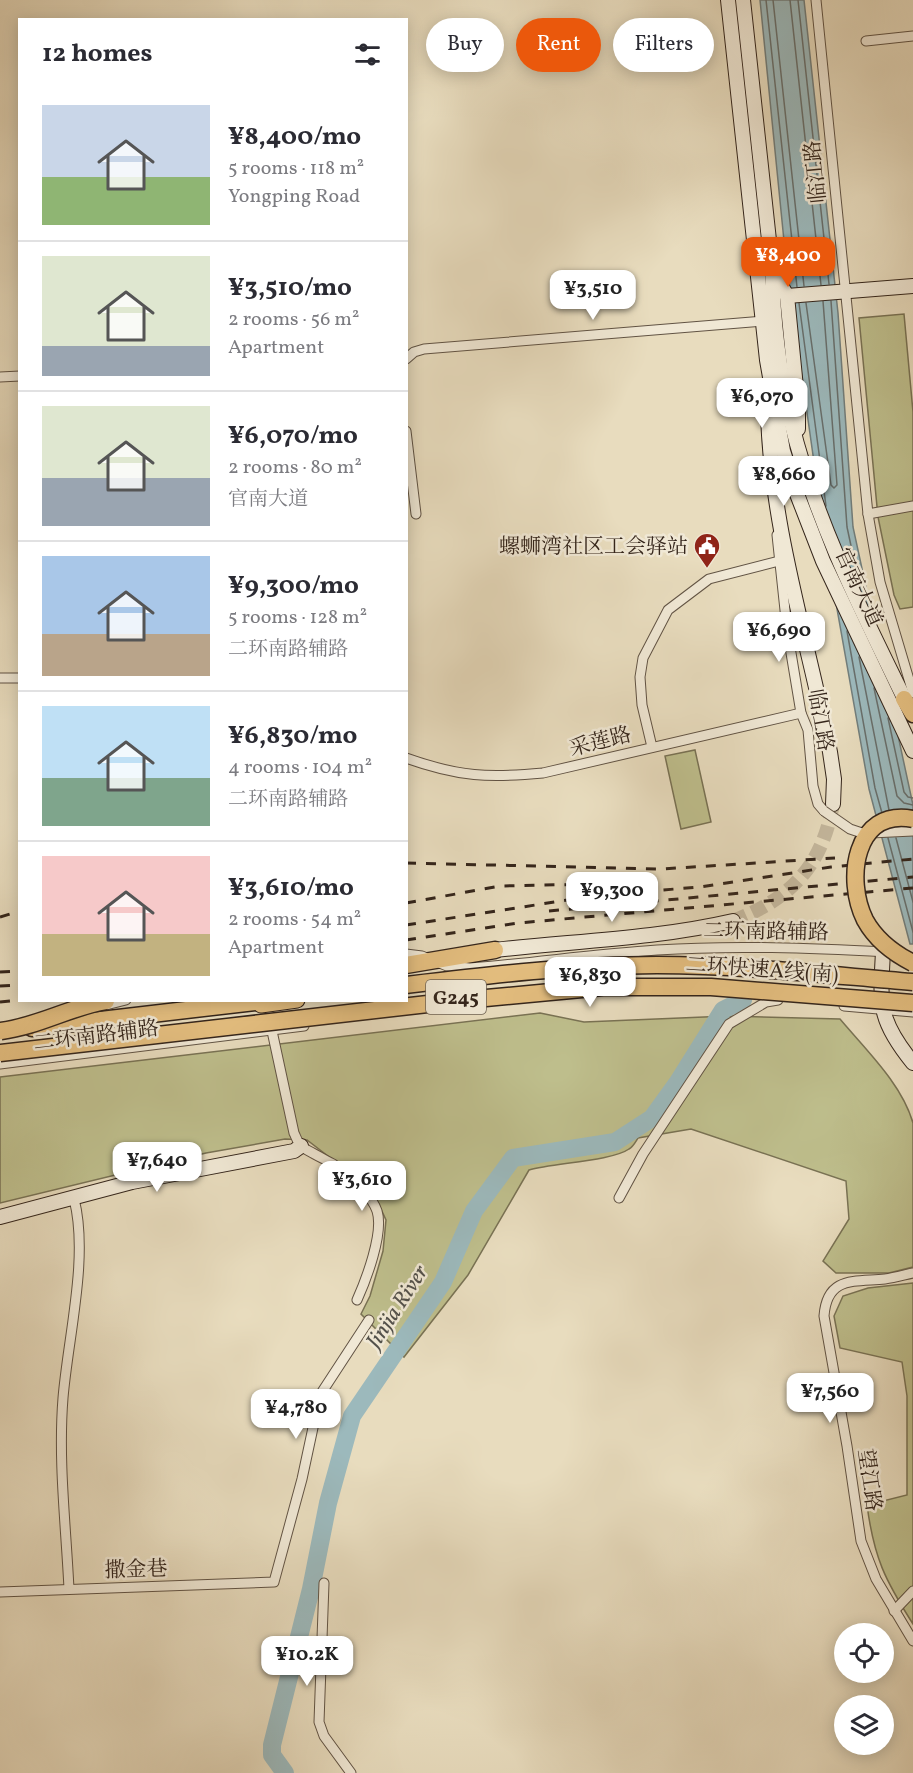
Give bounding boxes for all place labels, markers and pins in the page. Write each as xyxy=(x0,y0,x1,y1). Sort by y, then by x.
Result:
pin: ¥8,400 xyxy=(739,237,837,288)
pin: ¥3,510 xyxy=(544,270,642,321)
pin: ¥6,070 xyxy=(713,378,811,429)
pin: ¥8,660 xyxy=(735,456,833,507)
public building icon: 螺蛳湾社区工会驿站 xyxy=(692,531,722,569)
place label: 螺蛳湾社区工会驿站 xyxy=(499,533,688,562)
pin: ¥6,690 xyxy=(730,612,828,663)
pin: ¥9,300 xyxy=(563,872,661,923)
pin: ¥6,830 xyxy=(541,957,639,1008)
pin: ¥7,640 xyxy=(108,1142,206,1193)
pin: ¥3,610 xyxy=(313,1161,411,1212)
pin: ¥7,560 xyxy=(781,1373,879,1424)
pin: ¥4,780 xyxy=(247,1389,345,1440)
pin: ¥10.2K xyxy=(258,1636,356,1687)

